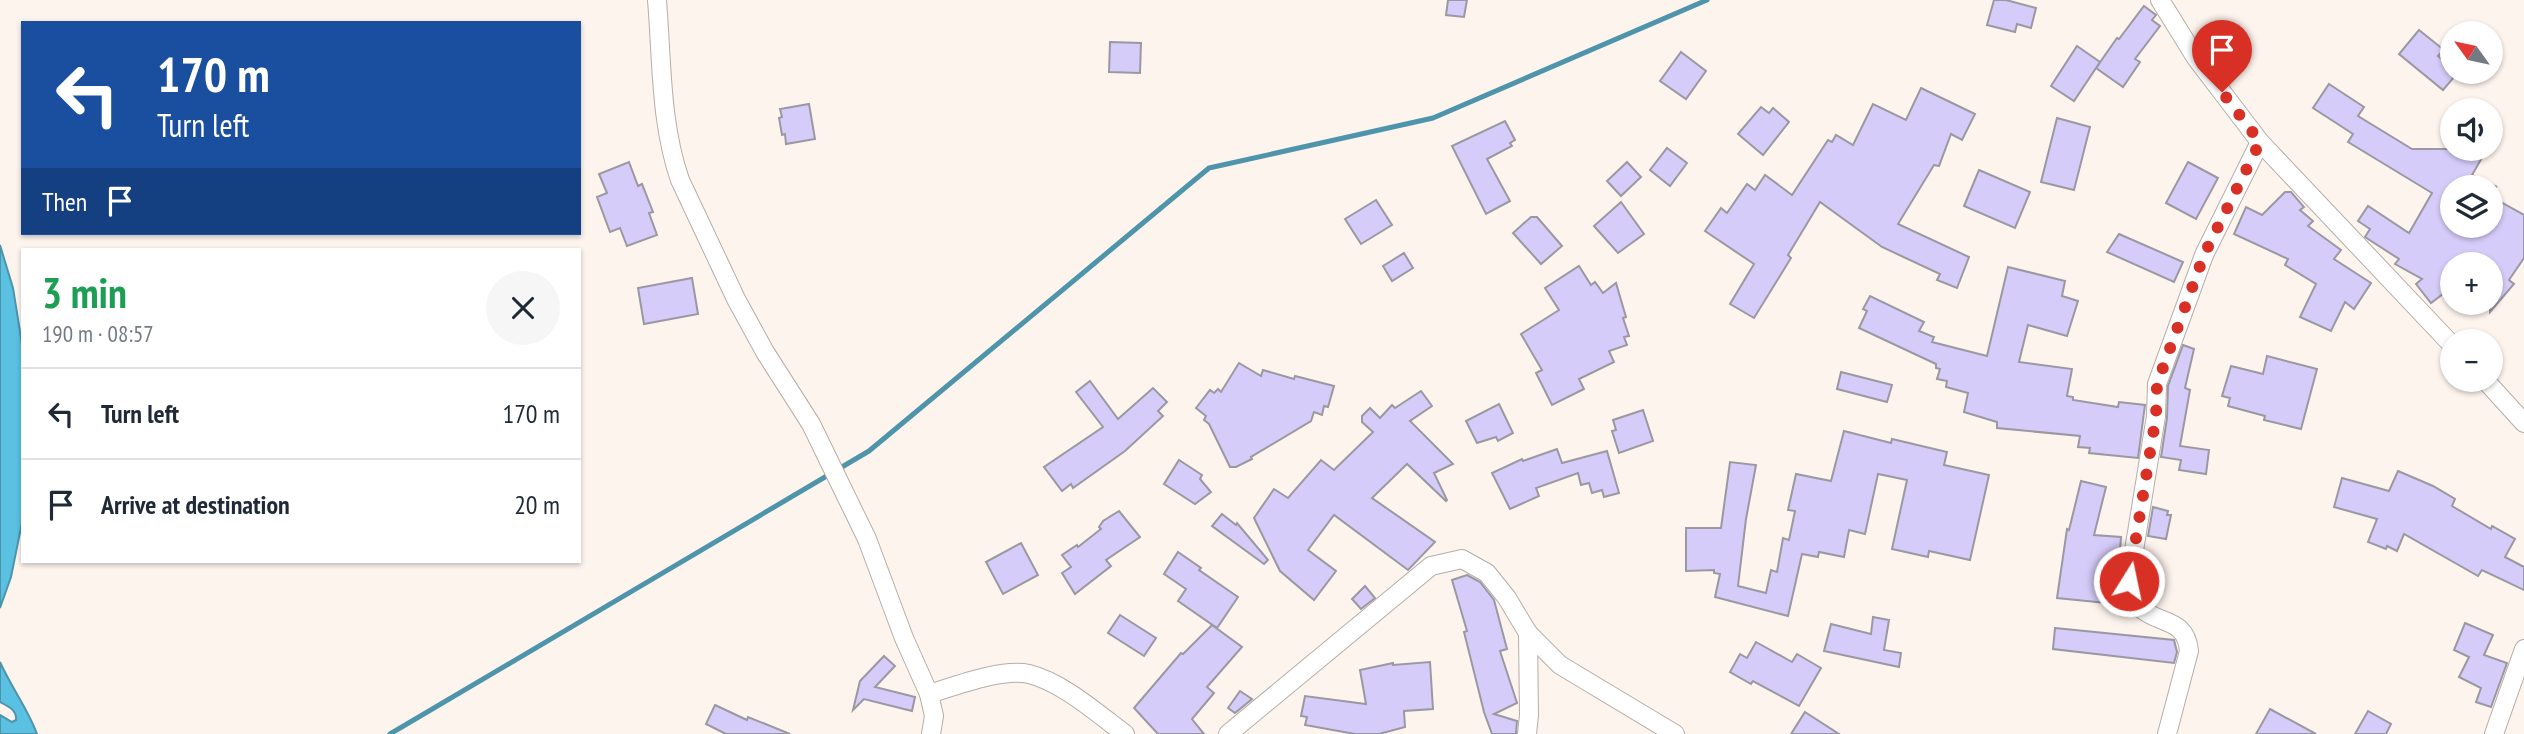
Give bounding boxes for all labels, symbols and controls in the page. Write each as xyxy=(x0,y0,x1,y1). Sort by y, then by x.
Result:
pin xyxy=(2192,20,2252,92)
north arrow xyxy=(2440,21,2502,84)
map controls xyxy=(2440,21,2503,392)
icon: arrive xyxy=(2203,31,2241,69)
text: 170 m xyxy=(157,42,270,106)
icon: left xyxy=(42,49,133,140)
button: sound xyxy=(2440,98,2503,161)
text: Turn left xyxy=(157,104,249,146)
button: layers xyxy=(2440,175,2503,238)
icon: arrive xyxy=(101,182,139,220)
text: Then xyxy=(42,185,87,218)
button: + xyxy=(2440,252,2503,315)
text: 3 min xyxy=(42,265,127,320)
button: close xyxy=(486,271,560,345)
text: 190 m · 08:57 xyxy=(42,319,154,348)
button: − xyxy=(2440,329,2503,392)
icon: left xyxy=(42,395,80,433)
text: Turn left xyxy=(101,397,179,430)
text: 170 m xyxy=(502,397,560,430)
icon: arrive xyxy=(42,486,80,524)
text: Arrive at destination xyxy=(101,488,290,521)
text: 20 m xyxy=(514,488,560,521)
position arrow xyxy=(2092,544,2166,618)

